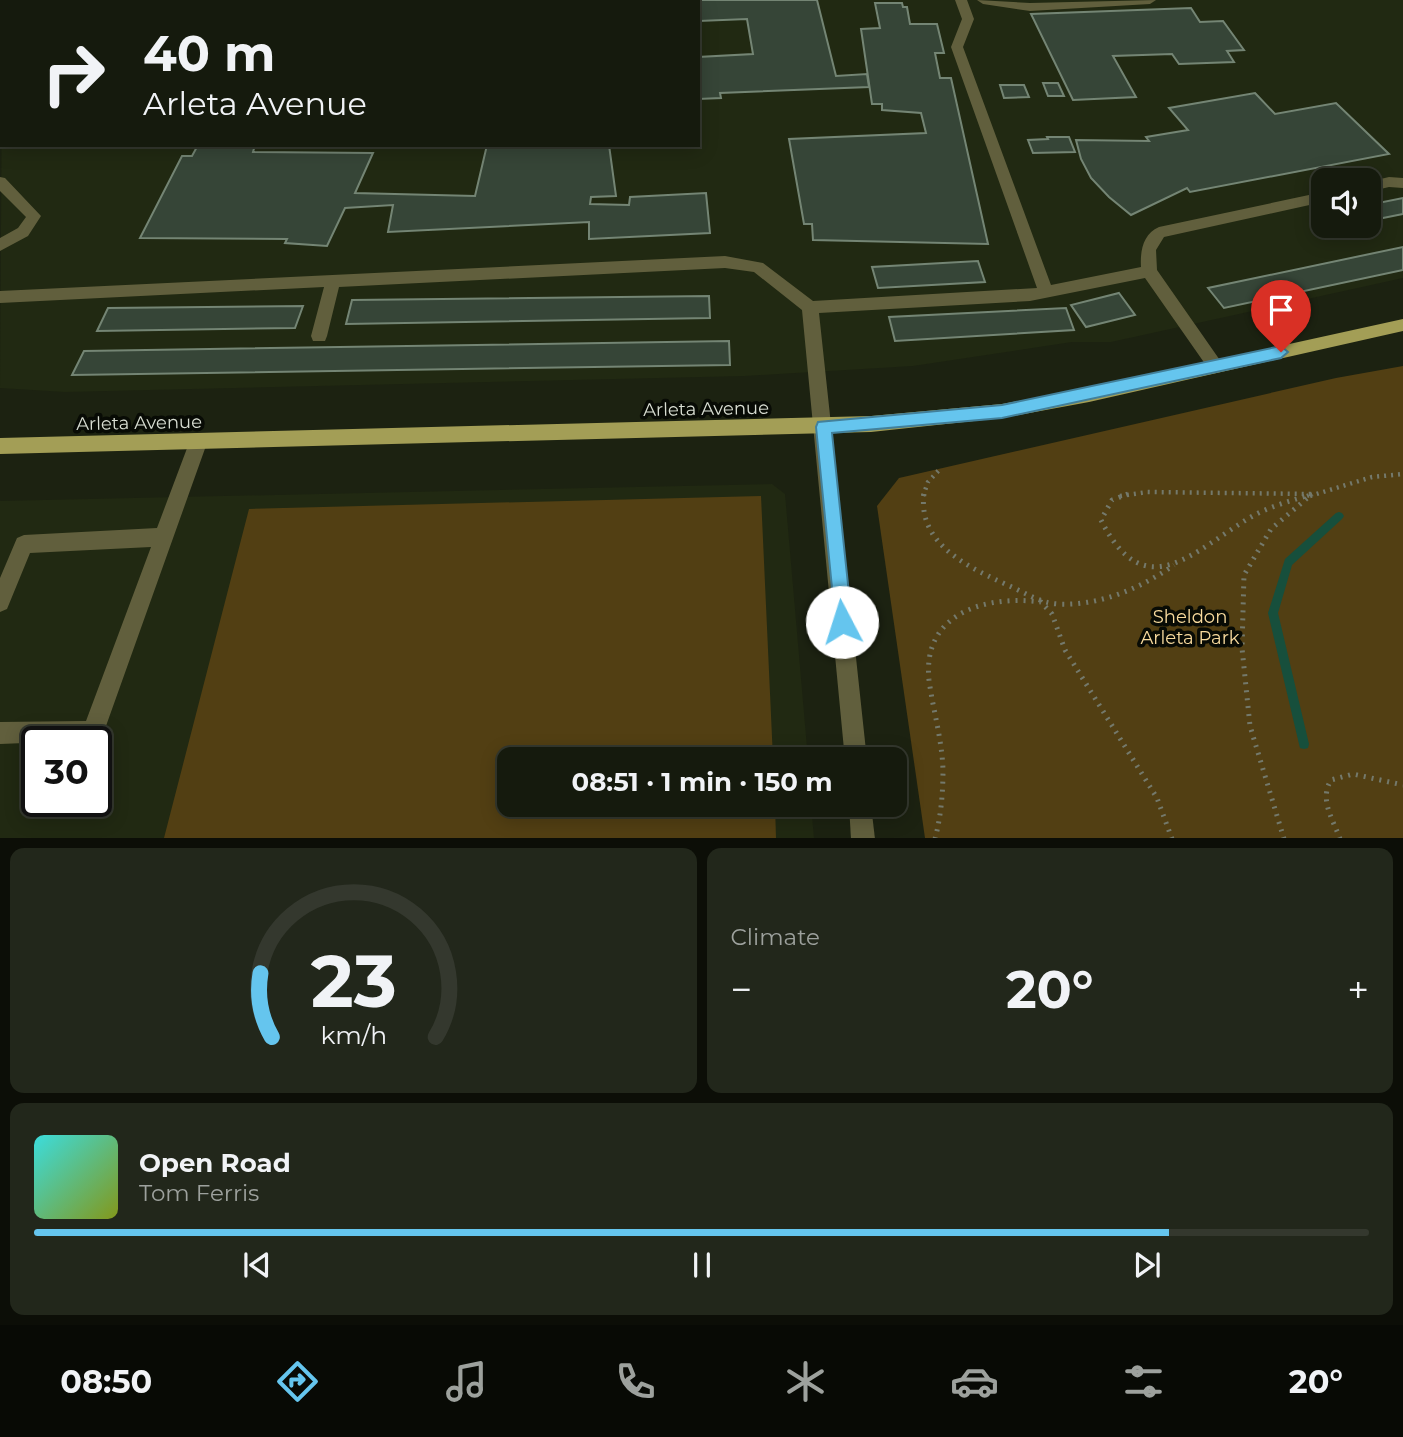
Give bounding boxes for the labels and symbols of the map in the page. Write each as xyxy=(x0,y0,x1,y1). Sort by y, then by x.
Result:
pin xyxy=(1251,280,1311,352)
street label: Arleta Avenue xyxy=(643,397,769,421)
street label: Arleta Avenue xyxy=(76,411,202,435)
position arrow xyxy=(805,585,879,659)
park label: Sheldon Arleta Park xyxy=(1140,606,1240,649)
speed limit sign: 30 xyxy=(21,726,112,817)

